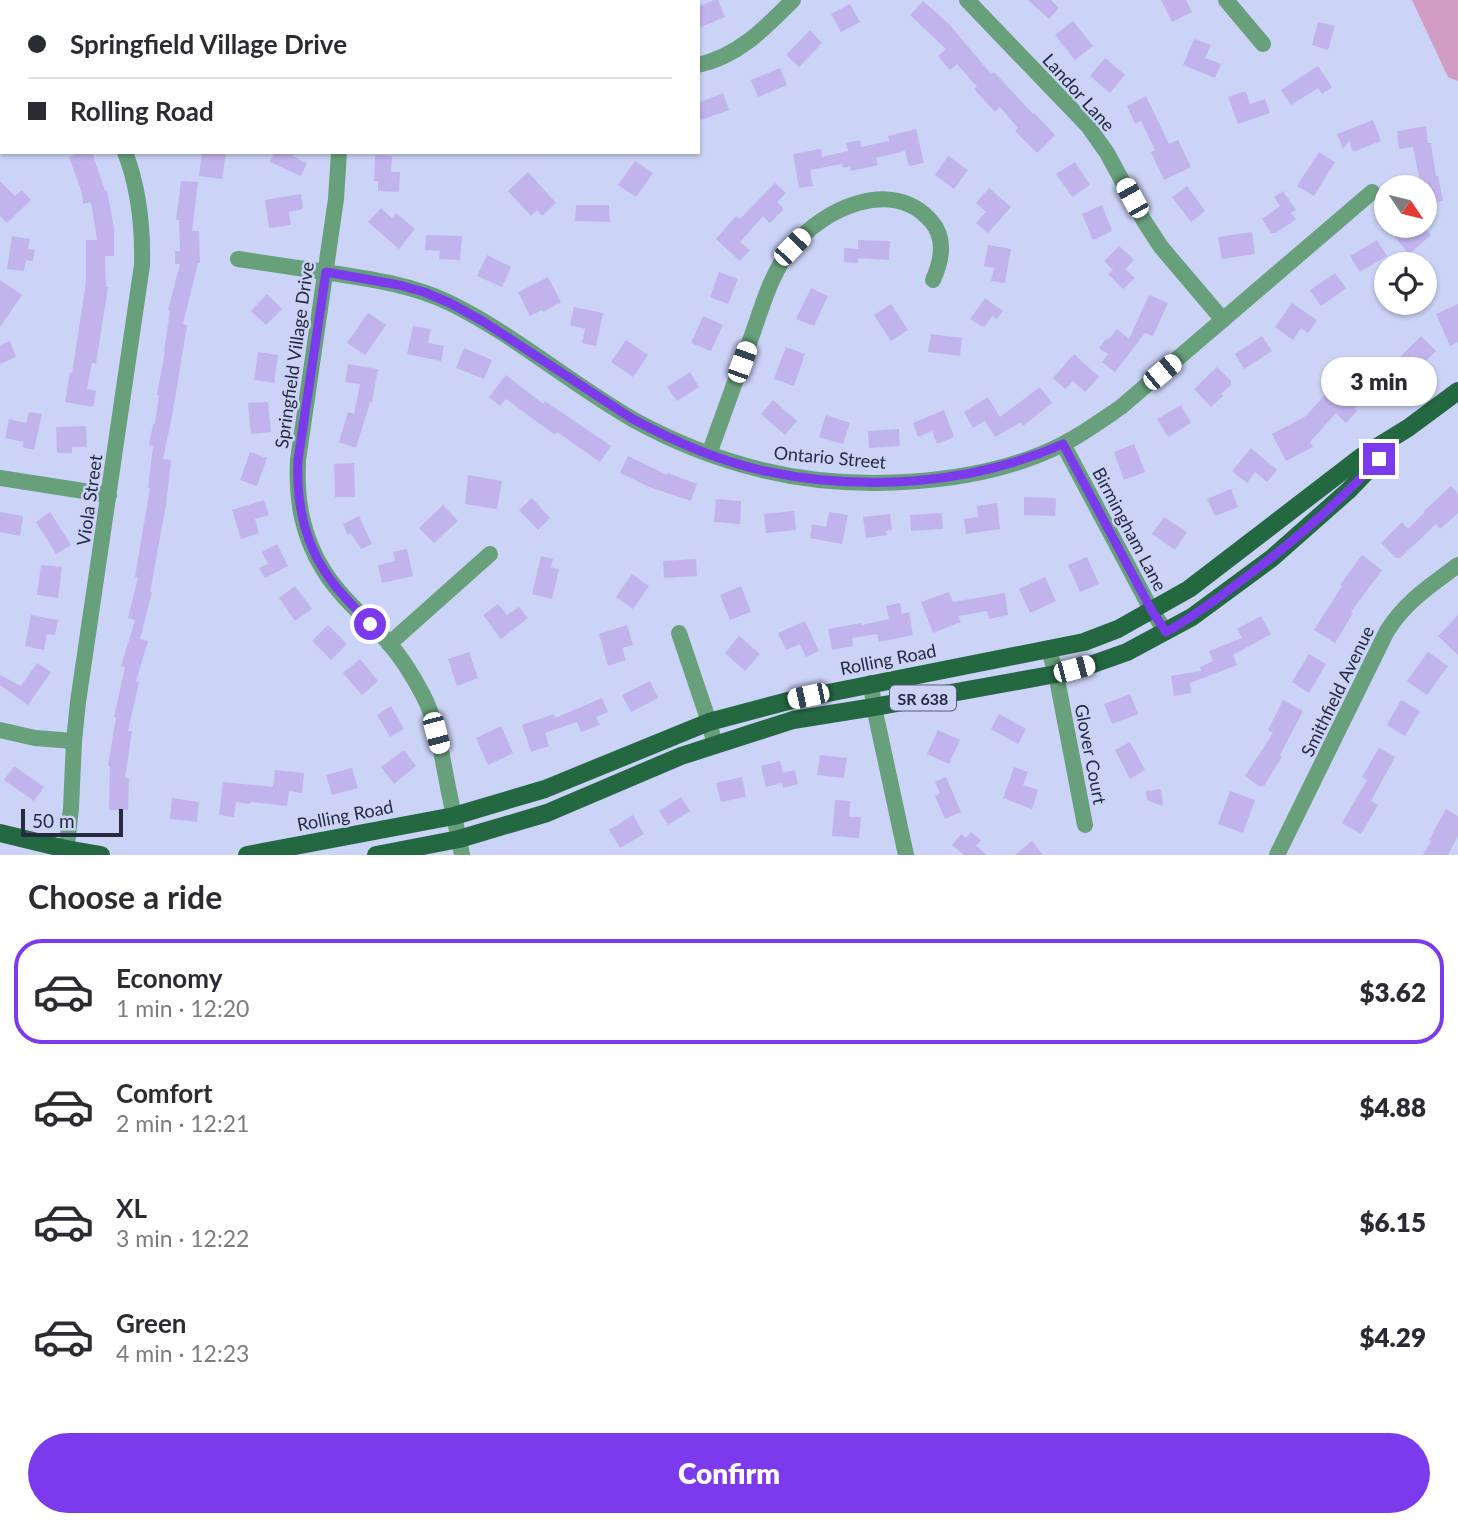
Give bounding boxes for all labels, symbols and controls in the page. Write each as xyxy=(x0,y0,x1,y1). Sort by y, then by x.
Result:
text: Springfield Village Drive xyxy=(70,28,347,60)
street label: Landor Lane xyxy=(1038,49,1120,135)
text: Rolling Road xyxy=(70,95,214,127)
car xyxy=(1113,175,1152,221)
north arrow xyxy=(1374,175,1437,238)
map controls xyxy=(1374,175,1437,315)
car xyxy=(770,225,815,269)
button: locate xyxy=(1374,252,1437,315)
street label: Springfield Village Drive xyxy=(270,260,318,450)
car xyxy=(725,339,760,385)
car xyxy=(1140,350,1185,394)
callout: 3 min xyxy=(1321,358,1437,406)
text: 3 min xyxy=(1350,367,1408,395)
street label: Ontario Street xyxy=(773,441,888,473)
route end xyxy=(1363,443,1395,475)
street label: Viola Street xyxy=(72,452,106,547)
street label: Birmingham Lane xyxy=(1088,463,1172,595)
route start xyxy=(354,608,386,640)
street label: Smithfield Avenue xyxy=(1296,622,1378,760)
street label: Rolling Road xyxy=(838,639,938,679)
car xyxy=(1051,653,1098,685)
car xyxy=(786,681,831,711)
road number: SR 638 xyxy=(890,685,956,710)
street label: Glover Court xyxy=(1071,702,1112,807)
car xyxy=(421,710,452,756)
street label: Rolling Road xyxy=(295,795,395,835)
scale bar xyxy=(21,806,122,838)
text: 50 m xyxy=(32,809,75,832)
text: Choose a ride xyxy=(28,877,222,916)
icon: car xyxy=(32,960,95,1023)
text: Economy xyxy=(116,962,222,994)
text: $3.62 xyxy=(1359,976,1426,1008)
text: 1 min · 12:20 xyxy=(116,994,249,1022)
icon: car xyxy=(32,1075,95,1138)
text: Comfort xyxy=(116,1077,213,1109)
text: $4.88 xyxy=(1359,1091,1426,1123)
text: 2 min · 12:21 xyxy=(116,1109,249,1137)
icon: car xyxy=(32,1190,95,1253)
text: XL xyxy=(116,1192,147,1224)
text: $6.15 xyxy=(1359,1206,1426,1238)
text: 3 min · 12:22 xyxy=(116,1224,249,1252)
icon: car xyxy=(32,1305,95,1368)
text: Green xyxy=(116,1307,186,1339)
text: $4.29 xyxy=(1359,1321,1426,1353)
text: 4 min · 12:23 xyxy=(116,1339,249,1367)
button: Confirm xyxy=(28,1433,1430,1513)

